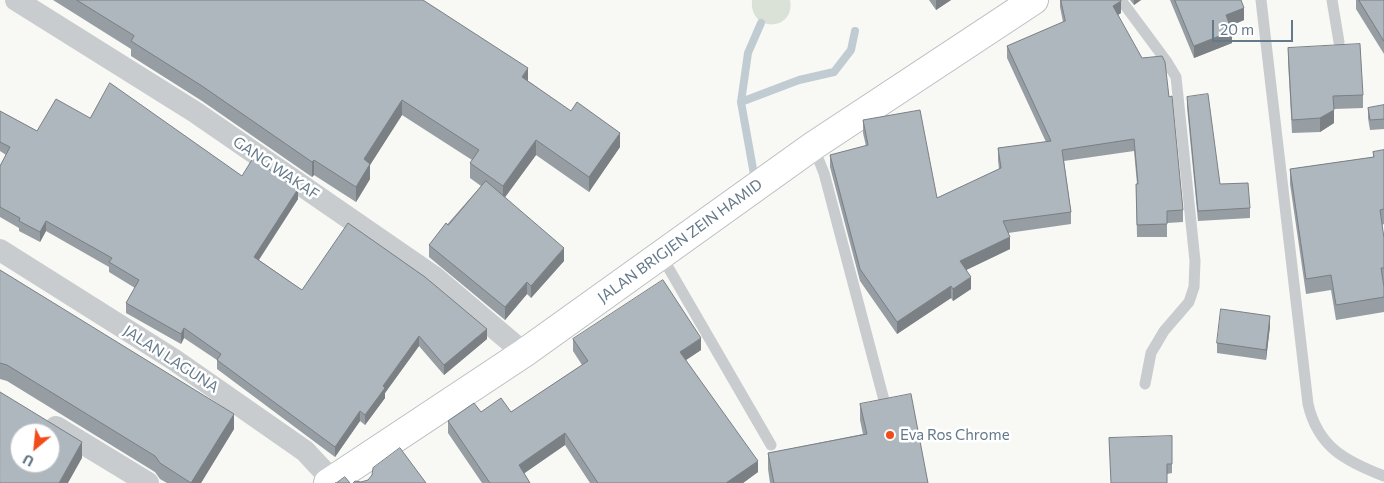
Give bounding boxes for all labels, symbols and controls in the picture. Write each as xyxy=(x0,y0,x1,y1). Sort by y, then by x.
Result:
scale bar xyxy=(1214,10,1295,42)
text: 20 m xyxy=(1220,20,1254,38)
street label: GANG WAKAF xyxy=(229,133,323,203)
street label: JALAN BRIGJEN ZEIN HAMID xyxy=(594,175,766,307)
street label: JALAN LAGUNA xyxy=(120,322,222,396)
north arrow xyxy=(10,423,60,473)
place label: Eva Ros Chrome xyxy=(900,426,1010,444)
marker: Eva Ros Chrome xyxy=(884,429,896,441)
text: U xyxy=(20,451,37,471)

